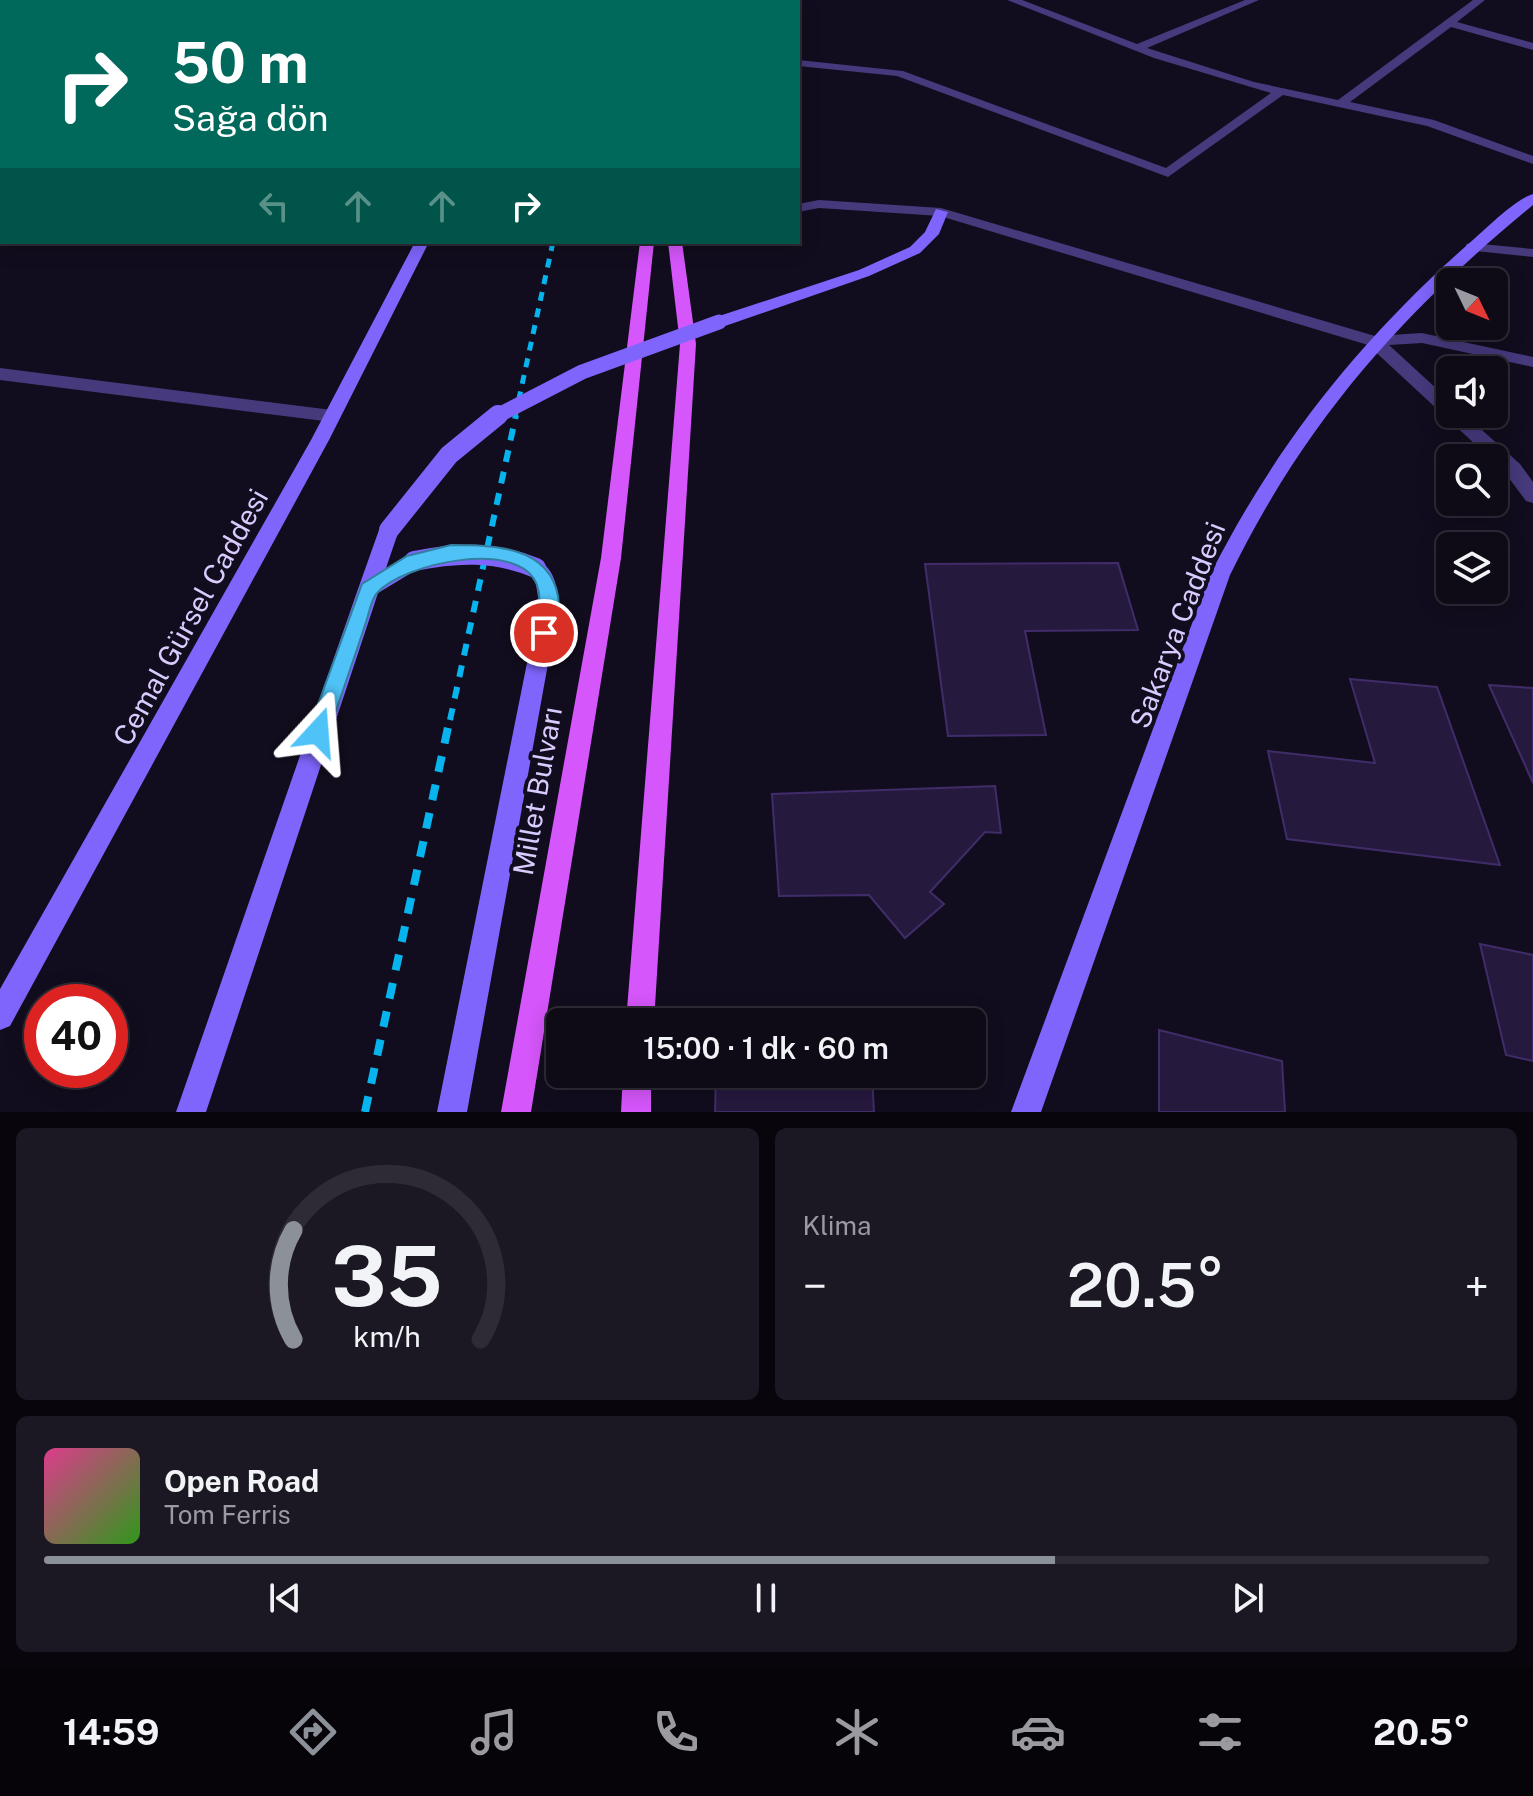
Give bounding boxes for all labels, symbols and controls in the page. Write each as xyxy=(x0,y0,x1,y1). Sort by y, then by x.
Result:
text: 50 m xyxy=(172,30,309,96)
icon: right xyxy=(40,32,144,136)
text: Sağa dön xyxy=(172,97,329,139)
icon: left xyxy=(252,184,296,228)
icon: ahead xyxy=(336,184,380,228)
icon: ahead xyxy=(420,184,464,228)
icon: right xyxy=(504,184,548,228)
north arrow xyxy=(1436,268,1508,340)
map controls xyxy=(1436,268,1508,604)
button: sound xyxy=(1436,356,1508,428)
button: search xyxy=(1436,444,1508,516)
street label: Cemal Gürsel Caddesi xyxy=(106,483,274,751)
street label: Sakarya Caddesi xyxy=(1123,517,1231,733)
button: layers xyxy=(1436,532,1508,604)
pin xyxy=(510,599,578,667)
icon: arrive xyxy=(522,611,566,655)
position arrow xyxy=(276,690,360,774)
street label: Millet Bulvarı xyxy=(506,704,568,878)
speed limit sign: 40 xyxy=(24,984,128,1088)
text: 15:00 · 1 dk · 60 m xyxy=(643,1030,889,1066)
text: Klima xyxy=(803,1210,871,1241)
text: 35 xyxy=(332,1227,443,1325)
text: 20.5° xyxy=(1067,1250,1224,1321)
text: − xyxy=(803,1260,827,1312)
text: + xyxy=(1465,1260,1489,1312)
text: km/h xyxy=(354,1320,421,1353)
text: Open Road xyxy=(164,1463,319,1499)
text: Tom Ferris xyxy=(164,1499,291,1530)
icon: previous xyxy=(263,1576,307,1620)
icon: pause xyxy=(744,1576,788,1620)
icon: next xyxy=(1226,1576,1270,1620)
icon: directions xyxy=(285,1704,341,1760)
icon: music xyxy=(466,1704,522,1760)
icon: phone xyxy=(648,1704,704,1760)
icon: climate xyxy=(829,1704,885,1760)
icon: car xyxy=(1010,1704,1066,1760)
icon: filters xyxy=(1192,1704,1248,1760)
text: 14:59 xyxy=(63,1711,159,1753)
text: 20.5° xyxy=(1373,1711,1470,1753)

